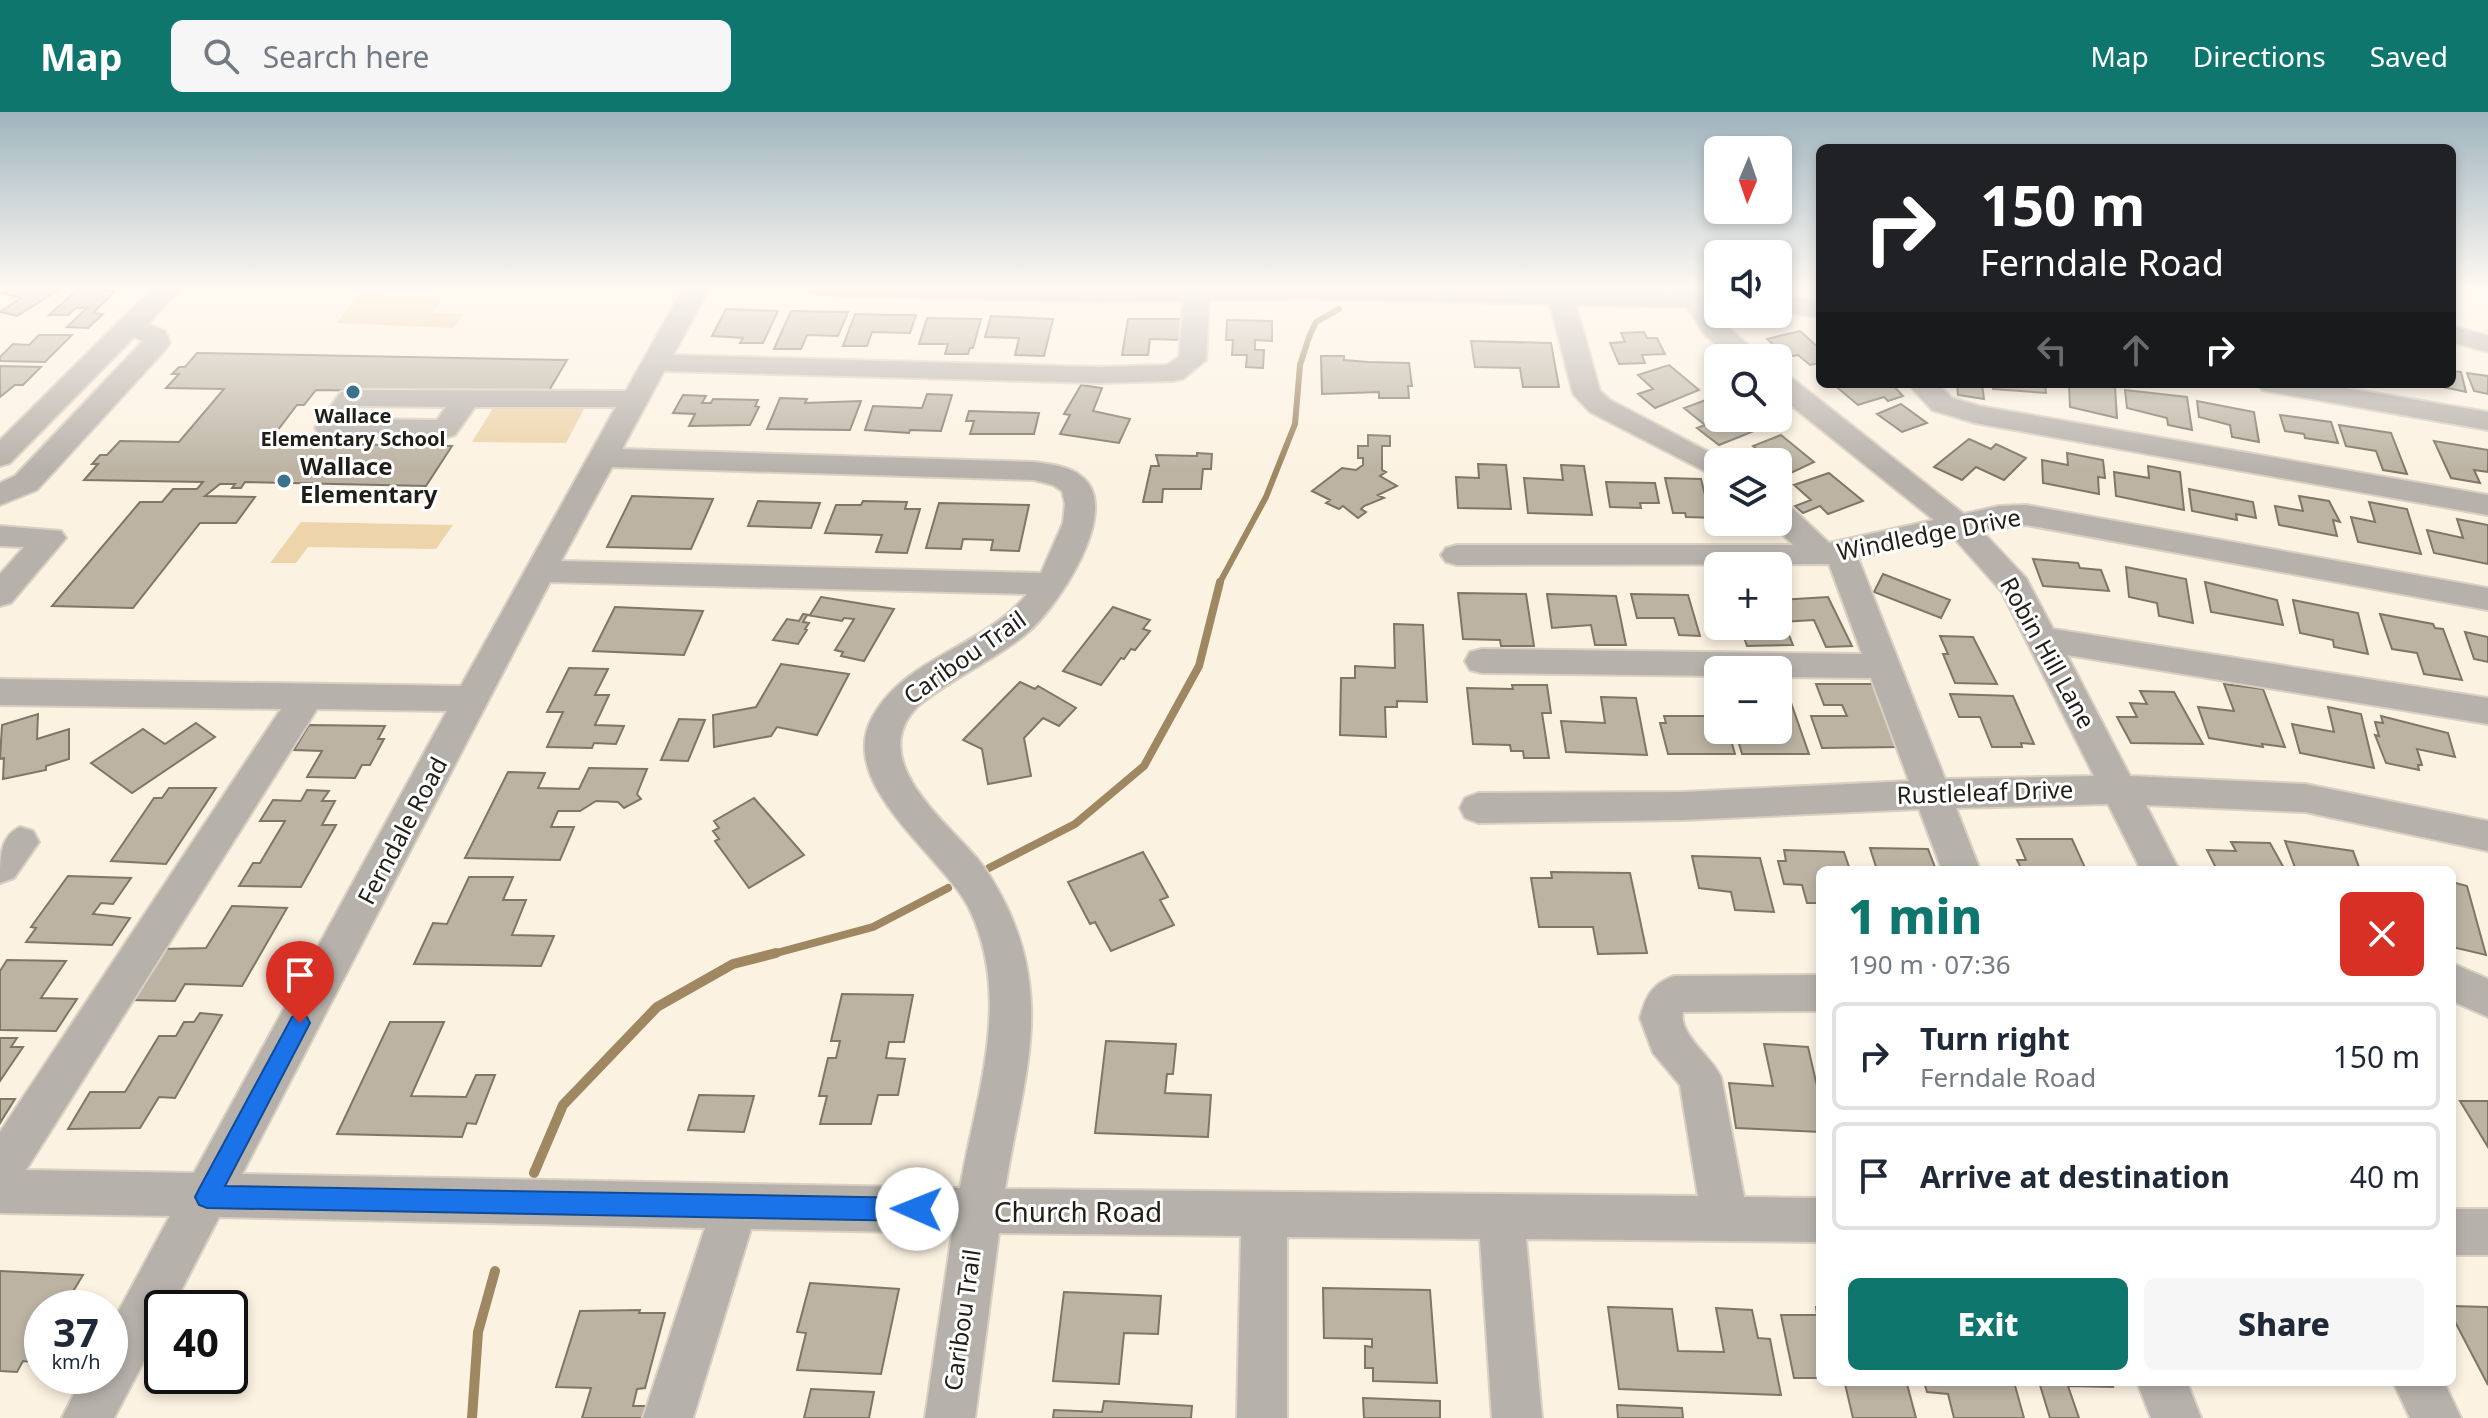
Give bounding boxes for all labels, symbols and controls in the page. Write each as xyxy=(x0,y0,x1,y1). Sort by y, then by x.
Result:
search box xyxy=(171,20,731,92)
text: Map xyxy=(40,30,123,82)
icon: search xyxy=(199,34,243,78)
text: Search here xyxy=(263,36,430,77)
text: Map xyxy=(2090,37,2149,75)
text: Directions xyxy=(2193,37,2326,75)
text: Saved xyxy=(2370,37,2448,75)
north arrow xyxy=(1704,136,1792,224)
map controls xyxy=(1704,136,1792,744)
text: 150 m xyxy=(1980,166,2145,242)
icon: right xyxy=(1848,176,1952,280)
text: Ferndale Road xyxy=(1980,238,2224,287)
button: sound xyxy=(1704,240,1792,328)
icon: left xyxy=(2030,328,2074,372)
icon: ahead xyxy=(2114,328,2158,372)
icon: right xyxy=(2198,328,2242,372)
button: search xyxy=(1704,344,1792,432)
marker: Wallace Elementary School xyxy=(344,383,362,401)
place label: Wallace Elementary School xyxy=(260,402,446,452)
button: layers xyxy=(1704,448,1792,536)
place label: Wallace Elementary xyxy=(300,449,438,510)
marker: Wallace Elementary xyxy=(275,472,293,490)
street label: Windledge Drive xyxy=(1834,500,2023,568)
button: + xyxy=(1704,552,1792,640)
street label: Robin Hill Lane xyxy=(1993,571,2104,734)
street label: Caribou Trail xyxy=(896,602,1032,711)
button: − xyxy=(1704,656,1792,744)
street label: Ferndale Road xyxy=(349,751,454,910)
street label: Rustleleaf Drive xyxy=(1896,772,2074,811)
text: 1 min xyxy=(1848,883,1982,948)
button: close xyxy=(2340,892,2424,976)
pin xyxy=(266,941,334,1023)
text: 190 m · 07:36 xyxy=(1848,946,2011,982)
icon: arrive xyxy=(278,953,322,997)
text: Turn right xyxy=(1920,1018,2070,1059)
icon: right xyxy=(1852,1034,1896,1078)
text: 150 m xyxy=(2333,1036,2420,1077)
text: Ferndale Road xyxy=(1920,1059,2096,1095)
icon: arrive xyxy=(1852,1154,1896,1198)
text: Arrive at destination xyxy=(1920,1156,2230,1197)
text: 40 m xyxy=(2350,1156,2420,1197)
position arrow xyxy=(875,1167,959,1251)
street label: Church Road xyxy=(994,1192,1162,1230)
street label: Caribou Trail xyxy=(935,1247,988,1393)
button: Exit xyxy=(1848,1278,2128,1370)
button: Share xyxy=(2144,1278,2424,1370)
speed limit sign: 40 xyxy=(144,1290,248,1394)
text: 37 xyxy=(53,1304,99,1359)
text: km/h xyxy=(51,1348,101,1375)

